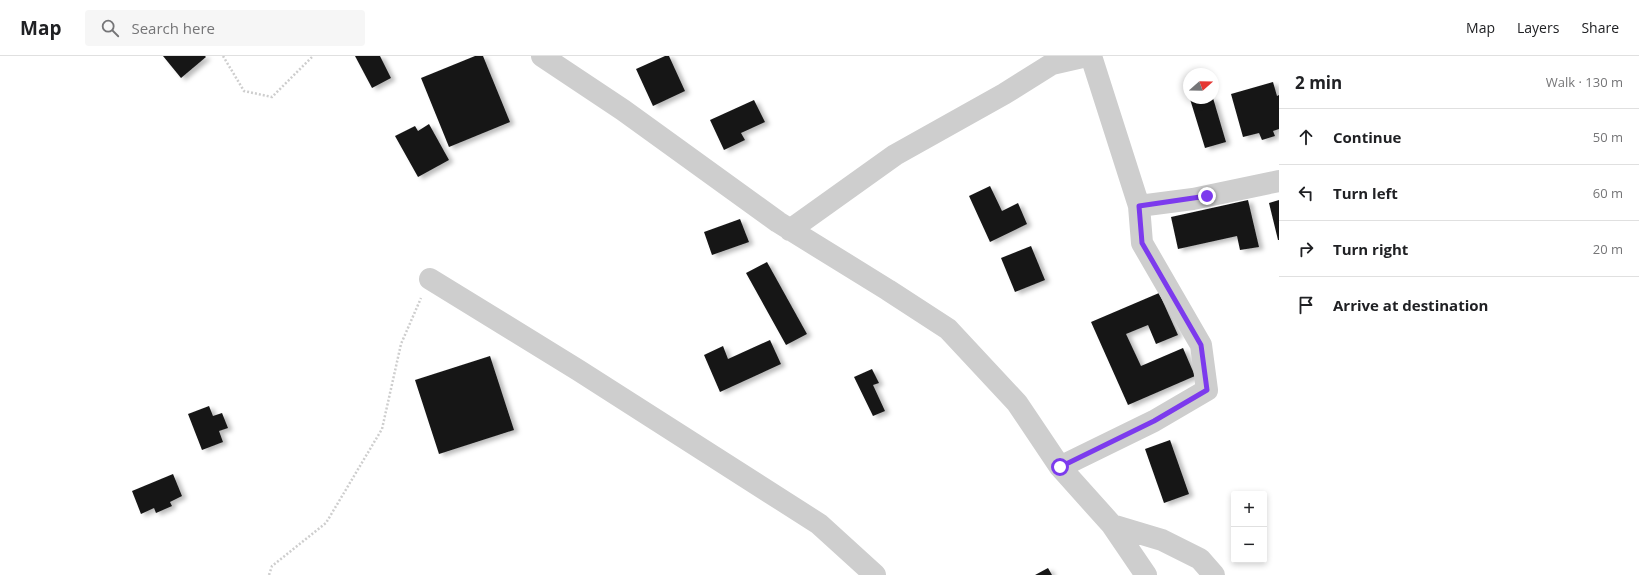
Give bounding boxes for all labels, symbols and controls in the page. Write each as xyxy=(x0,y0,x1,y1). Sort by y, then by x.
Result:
search box xyxy=(85,10,365,46)
text: Map xyxy=(20,15,61,41)
icon: search xyxy=(99,17,121,39)
text: Search here xyxy=(131,18,215,38)
text: Map xyxy=(1466,18,1495,37)
text: Layers xyxy=(1517,18,1559,37)
text: Share xyxy=(1581,18,1619,37)
north arrow xyxy=(1183,68,1219,104)
text: 2 min xyxy=(1295,71,1342,94)
text: Walk · 130 m xyxy=(1546,73,1623,91)
icon: ahead xyxy=(1295,126,1317,148)
text: Continue xyxy=(1333,127,1401,147)
text: 50 m xyxy=(1593,128,1623,146)
icon: left xyxy=(1295,182,1317,204)
text: Turn left xyxy=(1333,183,1398,203)
text: 60 m xyxy=(1593,184,1623,202)
route end xyxy=(1198,187,1216,205)
icon: right xyxy=(1295,238,1317,260)
text: Turn right xyxy=(1333,239,1408,259)
text: 20 m xyxy=(1593,240,1623,258)
icon: arrive xyxy=(1295,294,1317,316)
text: Arrive at destination xyxy=(1333,295,1488,315)
route start xyxy=(1051,458,1069,476)
map controls xyxy=(1231,491,1267,563)
button: + xyxy=(1231,491,1267,527)
button: − xyxy=(1231,527,1267,563)

